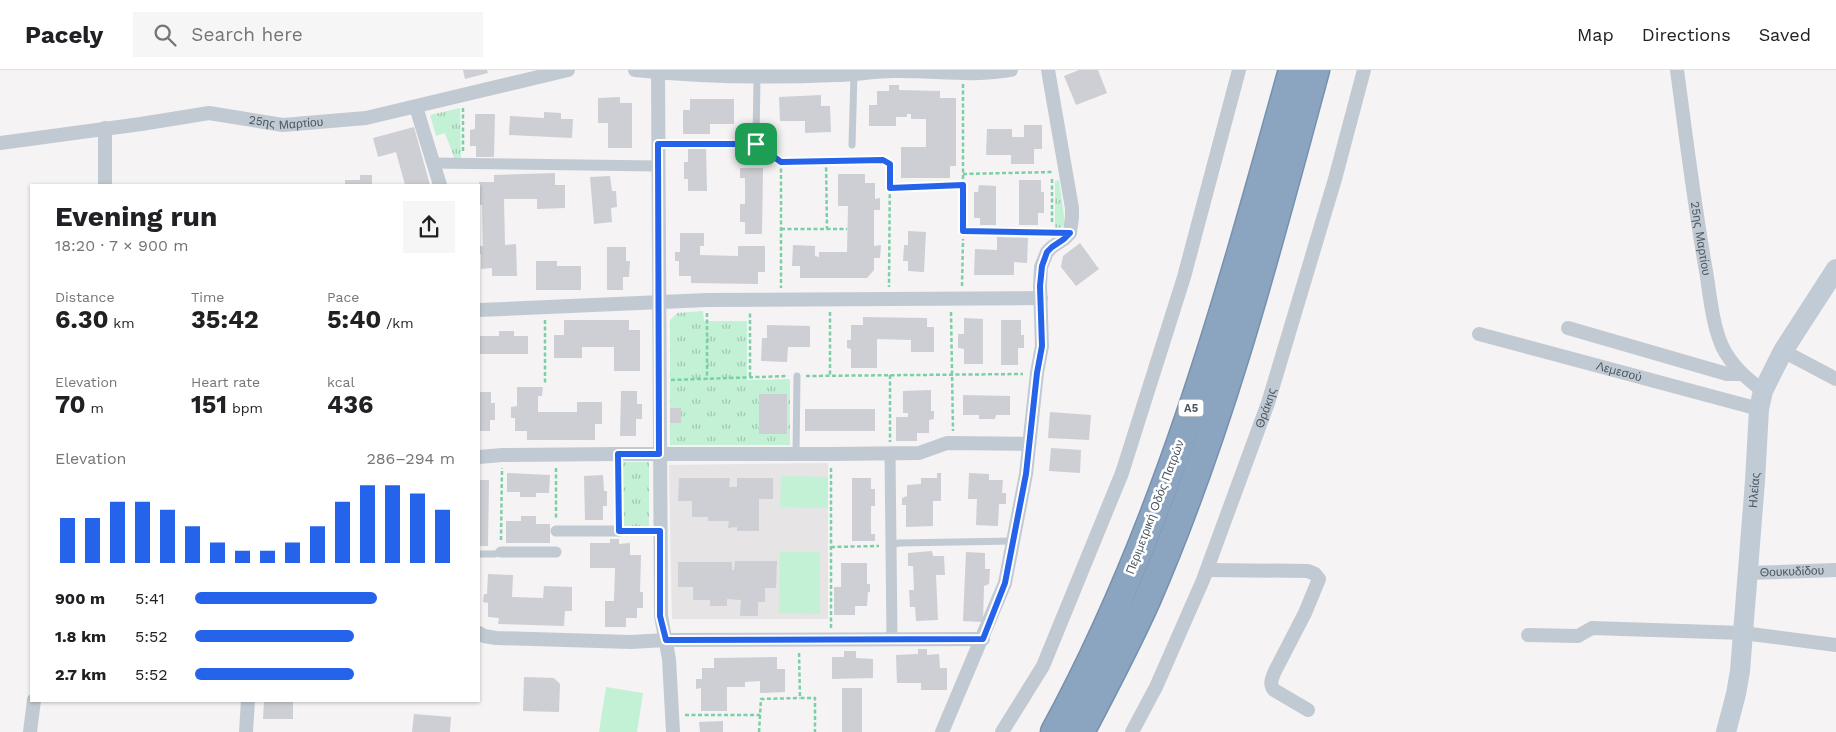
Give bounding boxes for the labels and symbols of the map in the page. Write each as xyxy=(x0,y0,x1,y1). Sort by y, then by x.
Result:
street label: 25ης Μαρτίου xyxy=(248,113,324,132)
pin xyxy=(735,123,777,165)
street label: 25ης Μαρτίου xyxy=(1688,200,1714,276)
street label: Λεμεσού xyxy=(1595,359,1644,384)
street label: Θράκης xyxy=(1252,386,1279,430)
road number: Α5 xyxy=(1178,399,1204,416)
street label: Περιμετρική Οδός Πατρών xyxy=(1123,438,1187,576)
street label: Ηλείας xyxy=(1746,472,1762,508)
street label: Θουκυδίδου xyxy=(1760,563,1824,580)

